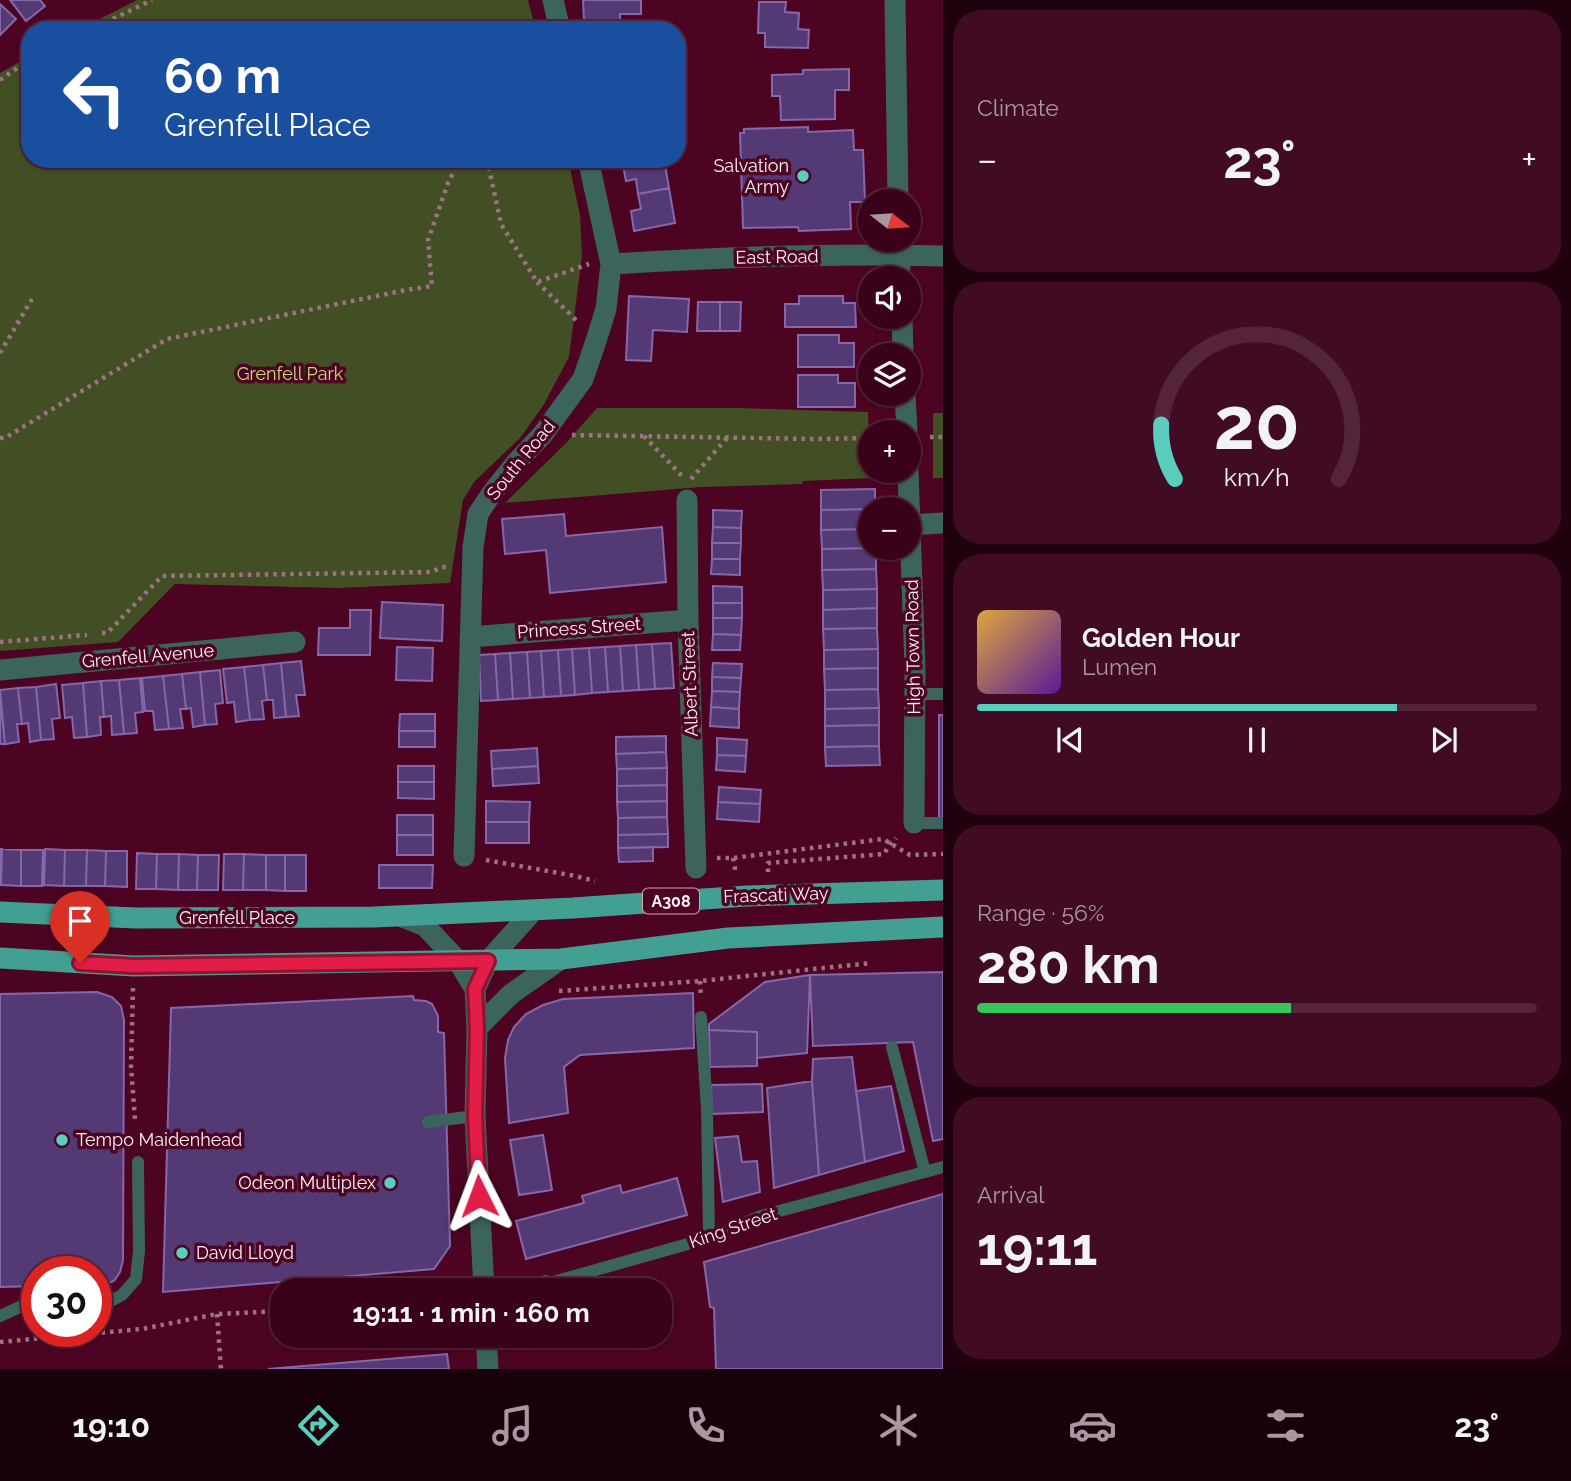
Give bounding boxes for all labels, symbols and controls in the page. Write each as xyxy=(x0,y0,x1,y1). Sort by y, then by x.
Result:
text: 60 m xyxy=(164,47,281,104)
icon: left xyxy=(49,49,140,140)
text: Climate xyxy=(977,94,1059,121)
text: Grenfell Place xyxy=(164,106,371,143)
text: 23° xyxy=(1223,129,1296,190)
text: − xyxy=(977,137,997,182)
text: + xyxy=(1521,137,1537,182)
place label: Salvation Army xyxy=(713,155,789,197)
marker: Salvation Army xyxy=(795,168,811,184)
north arrow xyxy=(858,189,920,252)
map controls xyxy=(858,189,921,560)
street label: East Road xyxy=(735,245,819,268)
button: sound xyxy=(858,266,921,329)
button: layers xyxy=(858,343,921,406)
park label: Grenfell Park xyxy=(237,363,344,384)
text: 20 xyxy=(1214,381,1300,466)
street label: South Road xyxy=(482,416,559,504)
button: + xyxy=(858,420,921,483)
text: km/h xyxy=(1224,461,1290,491)
button: − xyxy=(858,497,921,560)
street label: High Town Road xyxy=(901,579,924,715)
street label: Princess Street xyxy=(516,613,642,642)
text: Golden Hour xyxy=(1082,623,1240,653)
street label: Albert Street xyxy=(677,631,702,737)
street label: Grenfell Avenue xyxy=(81,639,215,672)
text: Lumen xyxy=(1082,653,1157,680)
icon: previous xyxy=(1051,721,1089,759)
icon: pause xyxy=(1238,721,1276,759)
icon: next xyxy=(1425,721,1463,759)
street label: Frascati Way xyxy=(723,882,829,907)
road number: A308 xyxy=(643,888,699,914)
pin xyxy=(50,891,110,963)
text: Range · 56% xyxy=(977,899,1104,926)
icon: arrive xyxy=(61,902,99,940)
street label: Grenfell Place xyxy=(179,907,296,928)
text: 280 km xyxy=(977,934,1160,995)
place label: Tempo Maidenhead xyxy=(76,1129,242,1150)
marker: Tempo Maidenhead xyxy=(54,1132,70,1148)
position arrow xyxy=(442,1159,516,1233)
place label: Odeon Multiplex xyxy=(238,1172,376,1193)
marker: Odeon Multiplex xyxy=(382,1175,398,1191)
text: Arrival xyxy=(977,1181,1044,1208)
street label: King Street xyxy=(686,1203,780,1252)
text: 19:11 xyxy=(977,1216,1098,1277)
place label: David Lloyd xyxy=(196,1242,294,1263)
marker: David Lloyd xyxy=(174,1245,190,1261)
speed limit sign: 30 xyxy=(21,1256,112,1347)
text: 19:11 · 1 min · 160 m xyxy=(352,1298,590,1328)
icon: directions xyxy=(294,1401,343,1450)
icon: music xyxy=(488,1401,537,1450)
icon: phone xyxy=(681,1401,730,1450)
icon: climate xyxy=(874,1401,923,1450)
icon: car xyxy=(1068,1401,1117,1450)
icon: filters xyxy=(1261,1401,1310,1450)
text: 19:10 xyxy=(72,1407,150,1444)
text: 23° xyxy=(1454,1407,1499,1444)

